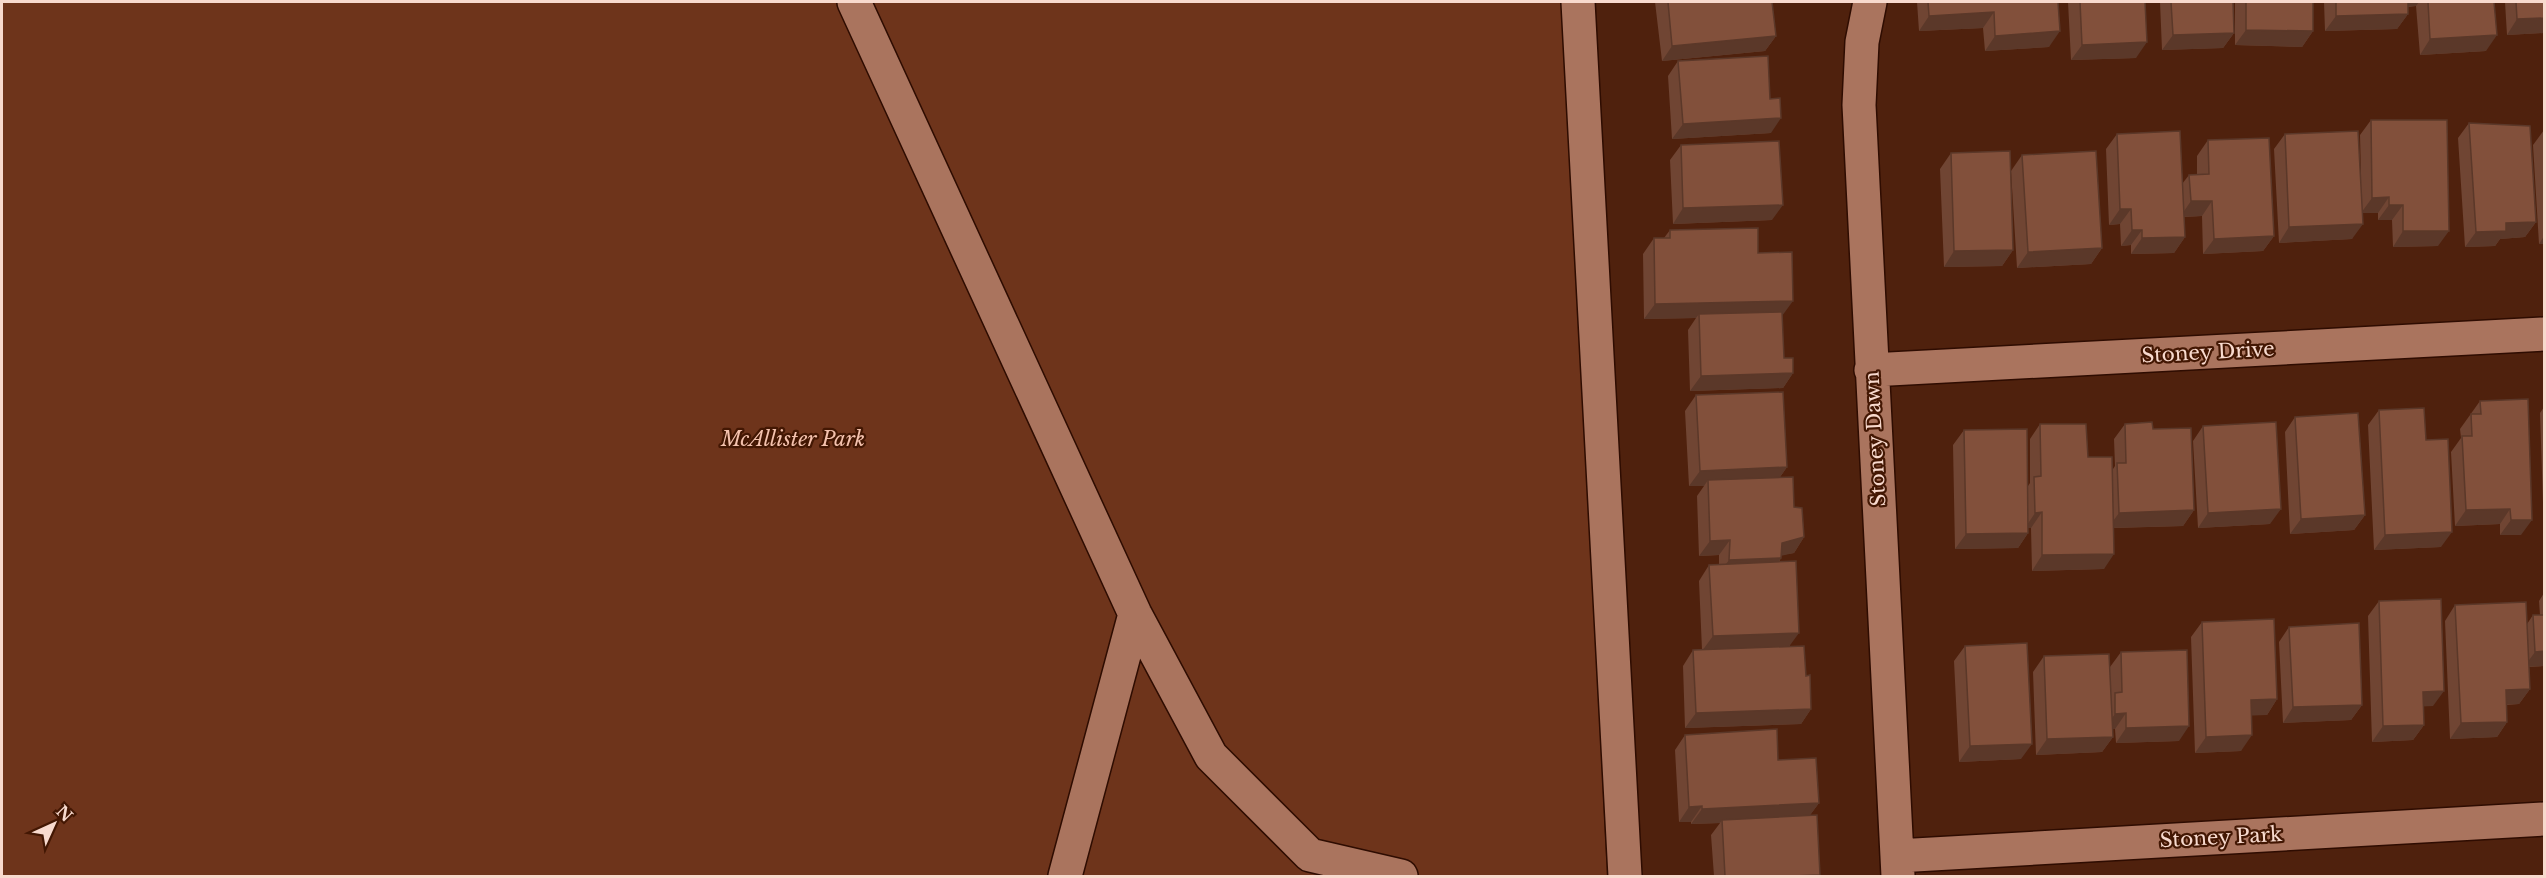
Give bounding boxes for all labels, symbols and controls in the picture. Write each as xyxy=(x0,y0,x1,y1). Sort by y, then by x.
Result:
street label: Stoney Drive xyxy=(2141,337,2275,367)
street label: Stoney Dawn xyxy=(1859,371,1891,507)
park label: McAllister Park xyxy=(720,427,865,451)
north arrow xyxy=(24,794,84,854)
text: N xyxy=(52,801,77,826)
street label: Stoney Park xyxy=(2159,822,2284,852)

